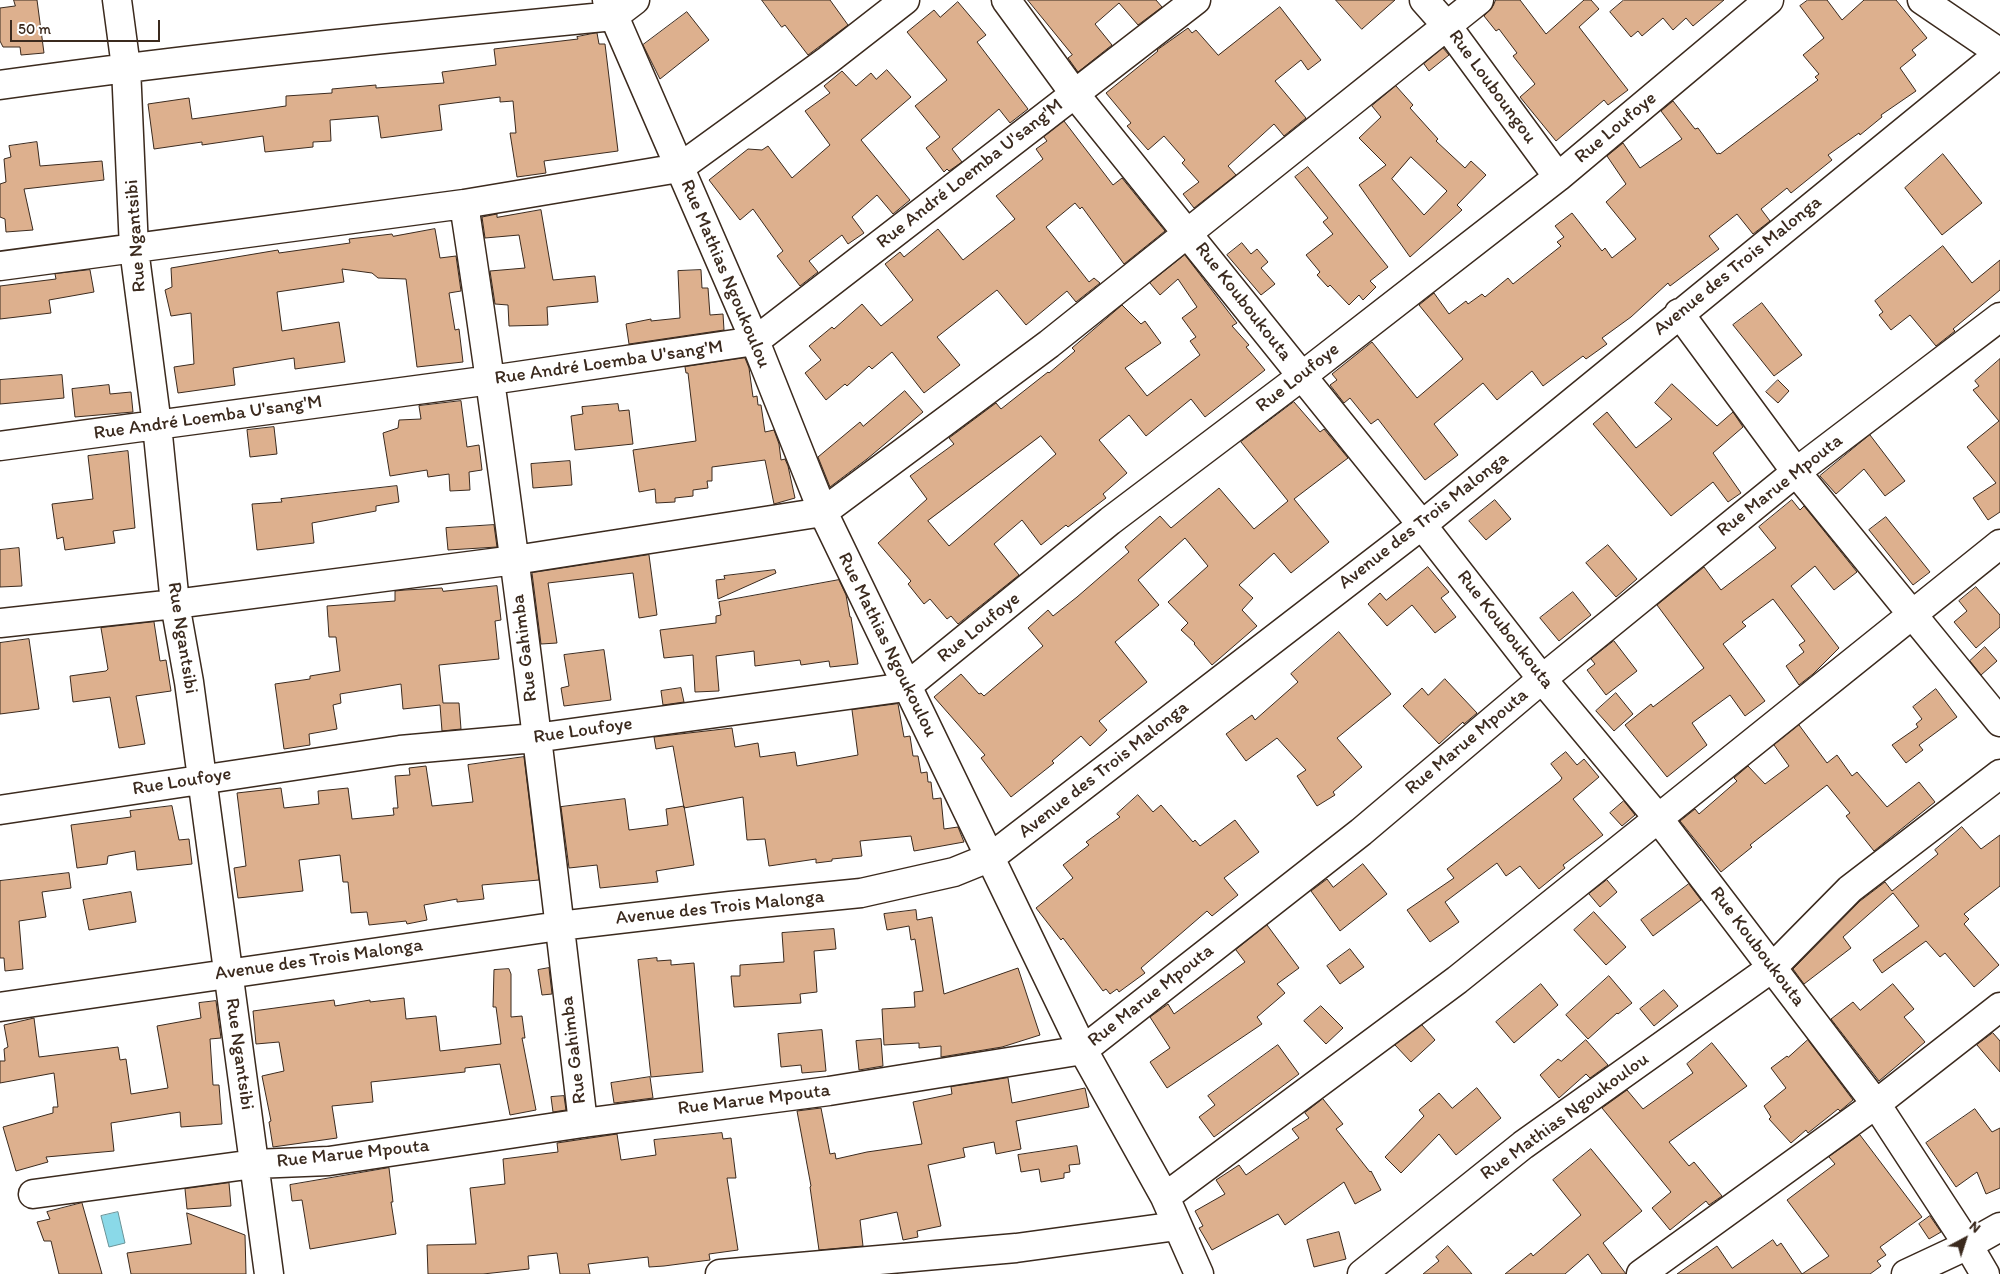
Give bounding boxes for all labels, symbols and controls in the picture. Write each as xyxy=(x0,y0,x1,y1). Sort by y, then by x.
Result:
scale bar xyxy=(12,10,162,42)
text: 50 m xyxy=(18,20,51,38)
street label: Rue Louboungou xyxy=(1443,26,1541,148)
street label: Rue Loufoye xyxy=(1570,87,1662,169)
street label: Rue André Loemba U'sang'M xyxy=(872,94,1068,254)
street label: Rue Mathias Ngoukoulou xyxy=(675,176,775,372)
street label: Rue Ngantsibi xyxy=(121,179,151,293)
street label: Avenue des Trois Malonga xyxy=(1649,191,1827,341)
street label: Rue Kouboukouta xyxy=(1190,238,1296,366)
street label: Rue André Loemba U'sang'M xyxy=(493,336,725,390)
street label: Rue Loufoye xyxy=(1252,338,1344,418)
street label: Rue André Loemba U'sang'M xyxy=(92,391,324,445)
street label: Rue Marue Mpouta xyxy=(1712,430,1848,542)
street label: Avenue des Trois Malonga xyxy=(1334,447,1514,595)
street label: Rue Mathias Ngoukoulou xyxy=(832,549,942,741)
street label: Rue Kouboukouta xyxy=(1452,566,1558,694)
street label: Rue Ngantsibi xyxy=(162,580,202,696)
street label: Rue Loufoye xyxy=(933,588,1025,668)
street label: Rue Gahimba xyxy=(507,593,543,703)
street label: Rue Marue Mpouta xyxy=(1401,684,1533,800)
street label: Avenue des Trois Malonga xyxy=(1014,696,1194,844)
street label: Rue Loufoye xyxy=(532,713,634,749)
street label: Rue Loufoye xyxy=(131,763,233,801)
street label: Rue Kouboukouta xyxy=(1704,882,1810,1012)
street label: Avenue des Trois Malonga xyxy=(615,886,825,930)
street label: Avenue des Trois Malonga xyxy=(214,934,424,986)
street label: Rue Marue Mpouta xyxy=(1083,940,1219,1052)
street label: Rue Gahimba xyxy=(556,995,592,1105)
street label: Rue Ngantsibi xyxy=(220,996,258,1112)
street label: Rue Mathias Ngoukoulou xyxy=(1476,1048,1654,1186)
street label: Rue Marue Mpouta xyxy=(676,1079,832,1121)
street label: Rue Marue Mpouta xyxy=(275,1135,431,1173)
north arrow xyxy=(1940,1214,1990,1264)
text: N xyxy=(1966,1218,1984,1237)

